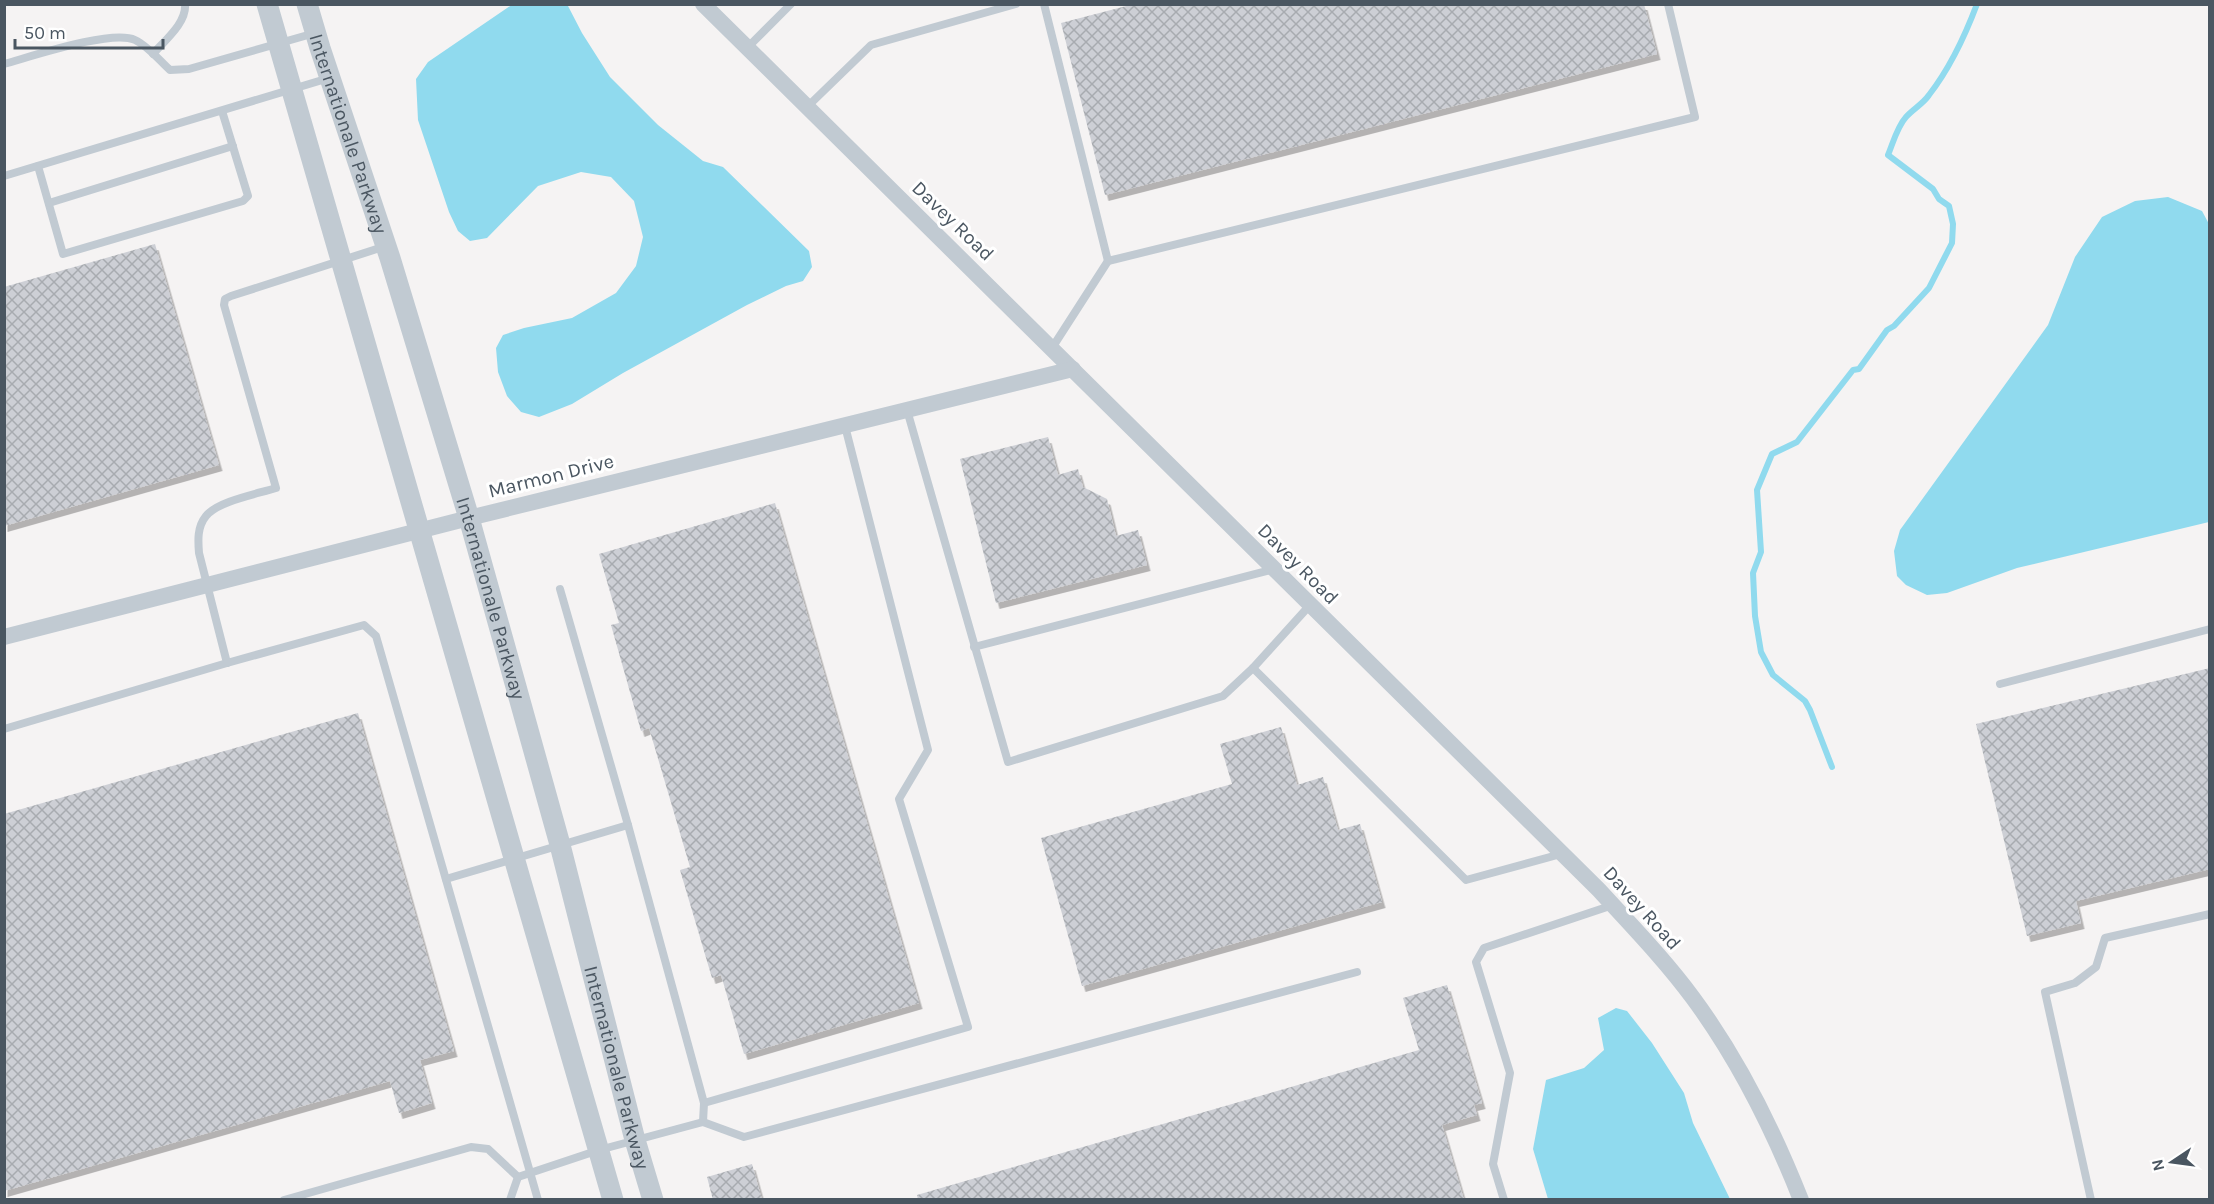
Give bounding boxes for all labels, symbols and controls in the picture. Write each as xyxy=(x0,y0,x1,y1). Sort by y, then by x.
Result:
scale bar xyxy=(15,12,164,50)
text: 50 m xyxy=(24,22,66,44)
street label: Internationale Parkway xyxy=(305,31,393,236)
street label: Davey Road xyxy=(907,176,999,266)
street label: Marmon Drive xyxy=(486,449,616,503)
street label: Internationale Parkway xyxy=(452,494,530,702)
street label: Davey Road xyxy=(1253,519,1343,609)
street label: Davey Road xyxy=(1598,861,1686,955)
street label: Internationale Parkway xyxy=(580,963,655,1172)
north arrow xyxy=(2142,1132,2202,1192)
text: N xyxy=(2147,1158,2168,1173)

